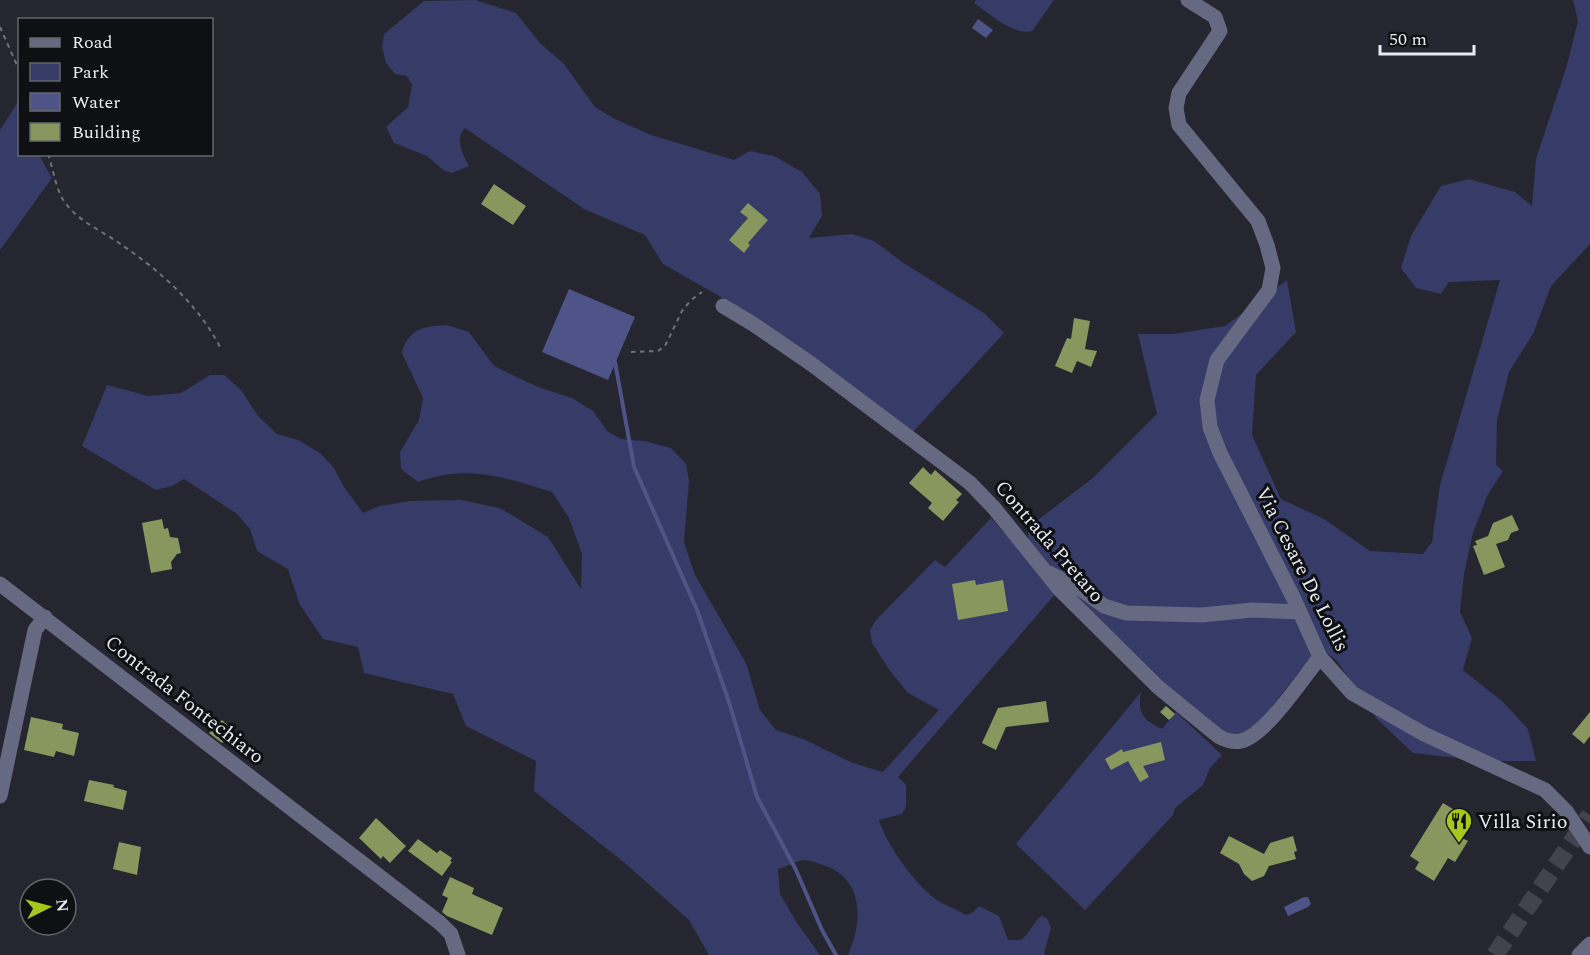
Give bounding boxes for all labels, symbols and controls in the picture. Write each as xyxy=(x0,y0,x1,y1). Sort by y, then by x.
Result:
legend xyxy=(18,18,213,156)
scale bar xyxy=(1380,18,1474,56)
text: 50 m xyxy=(1389,26,1427,53)
text: Road xyxy=(72,29,113,56)
text: Park xyxy=(72,59,109,86)
text: Water xyxy=(72,89,120,116)
text: Building xyxy=(72,119,141,146)
street label: Contrada Pretaro xyxy=(987,474,1111,610)
street label: Via Cesare De Lollis xyxy=(1248,482,1357,657)
street label: Contrada Fontechiaro xyxy=(98,628,270,772)
restaurant icon: Villa Sirio xyxy=(1444,806,1474,844)
place label: Villa Sirio xyxy=(1478,807,1567,837)
north arrow xyxy=(18,877,78,937)
text: N xyxy=(49,898,75,913)

